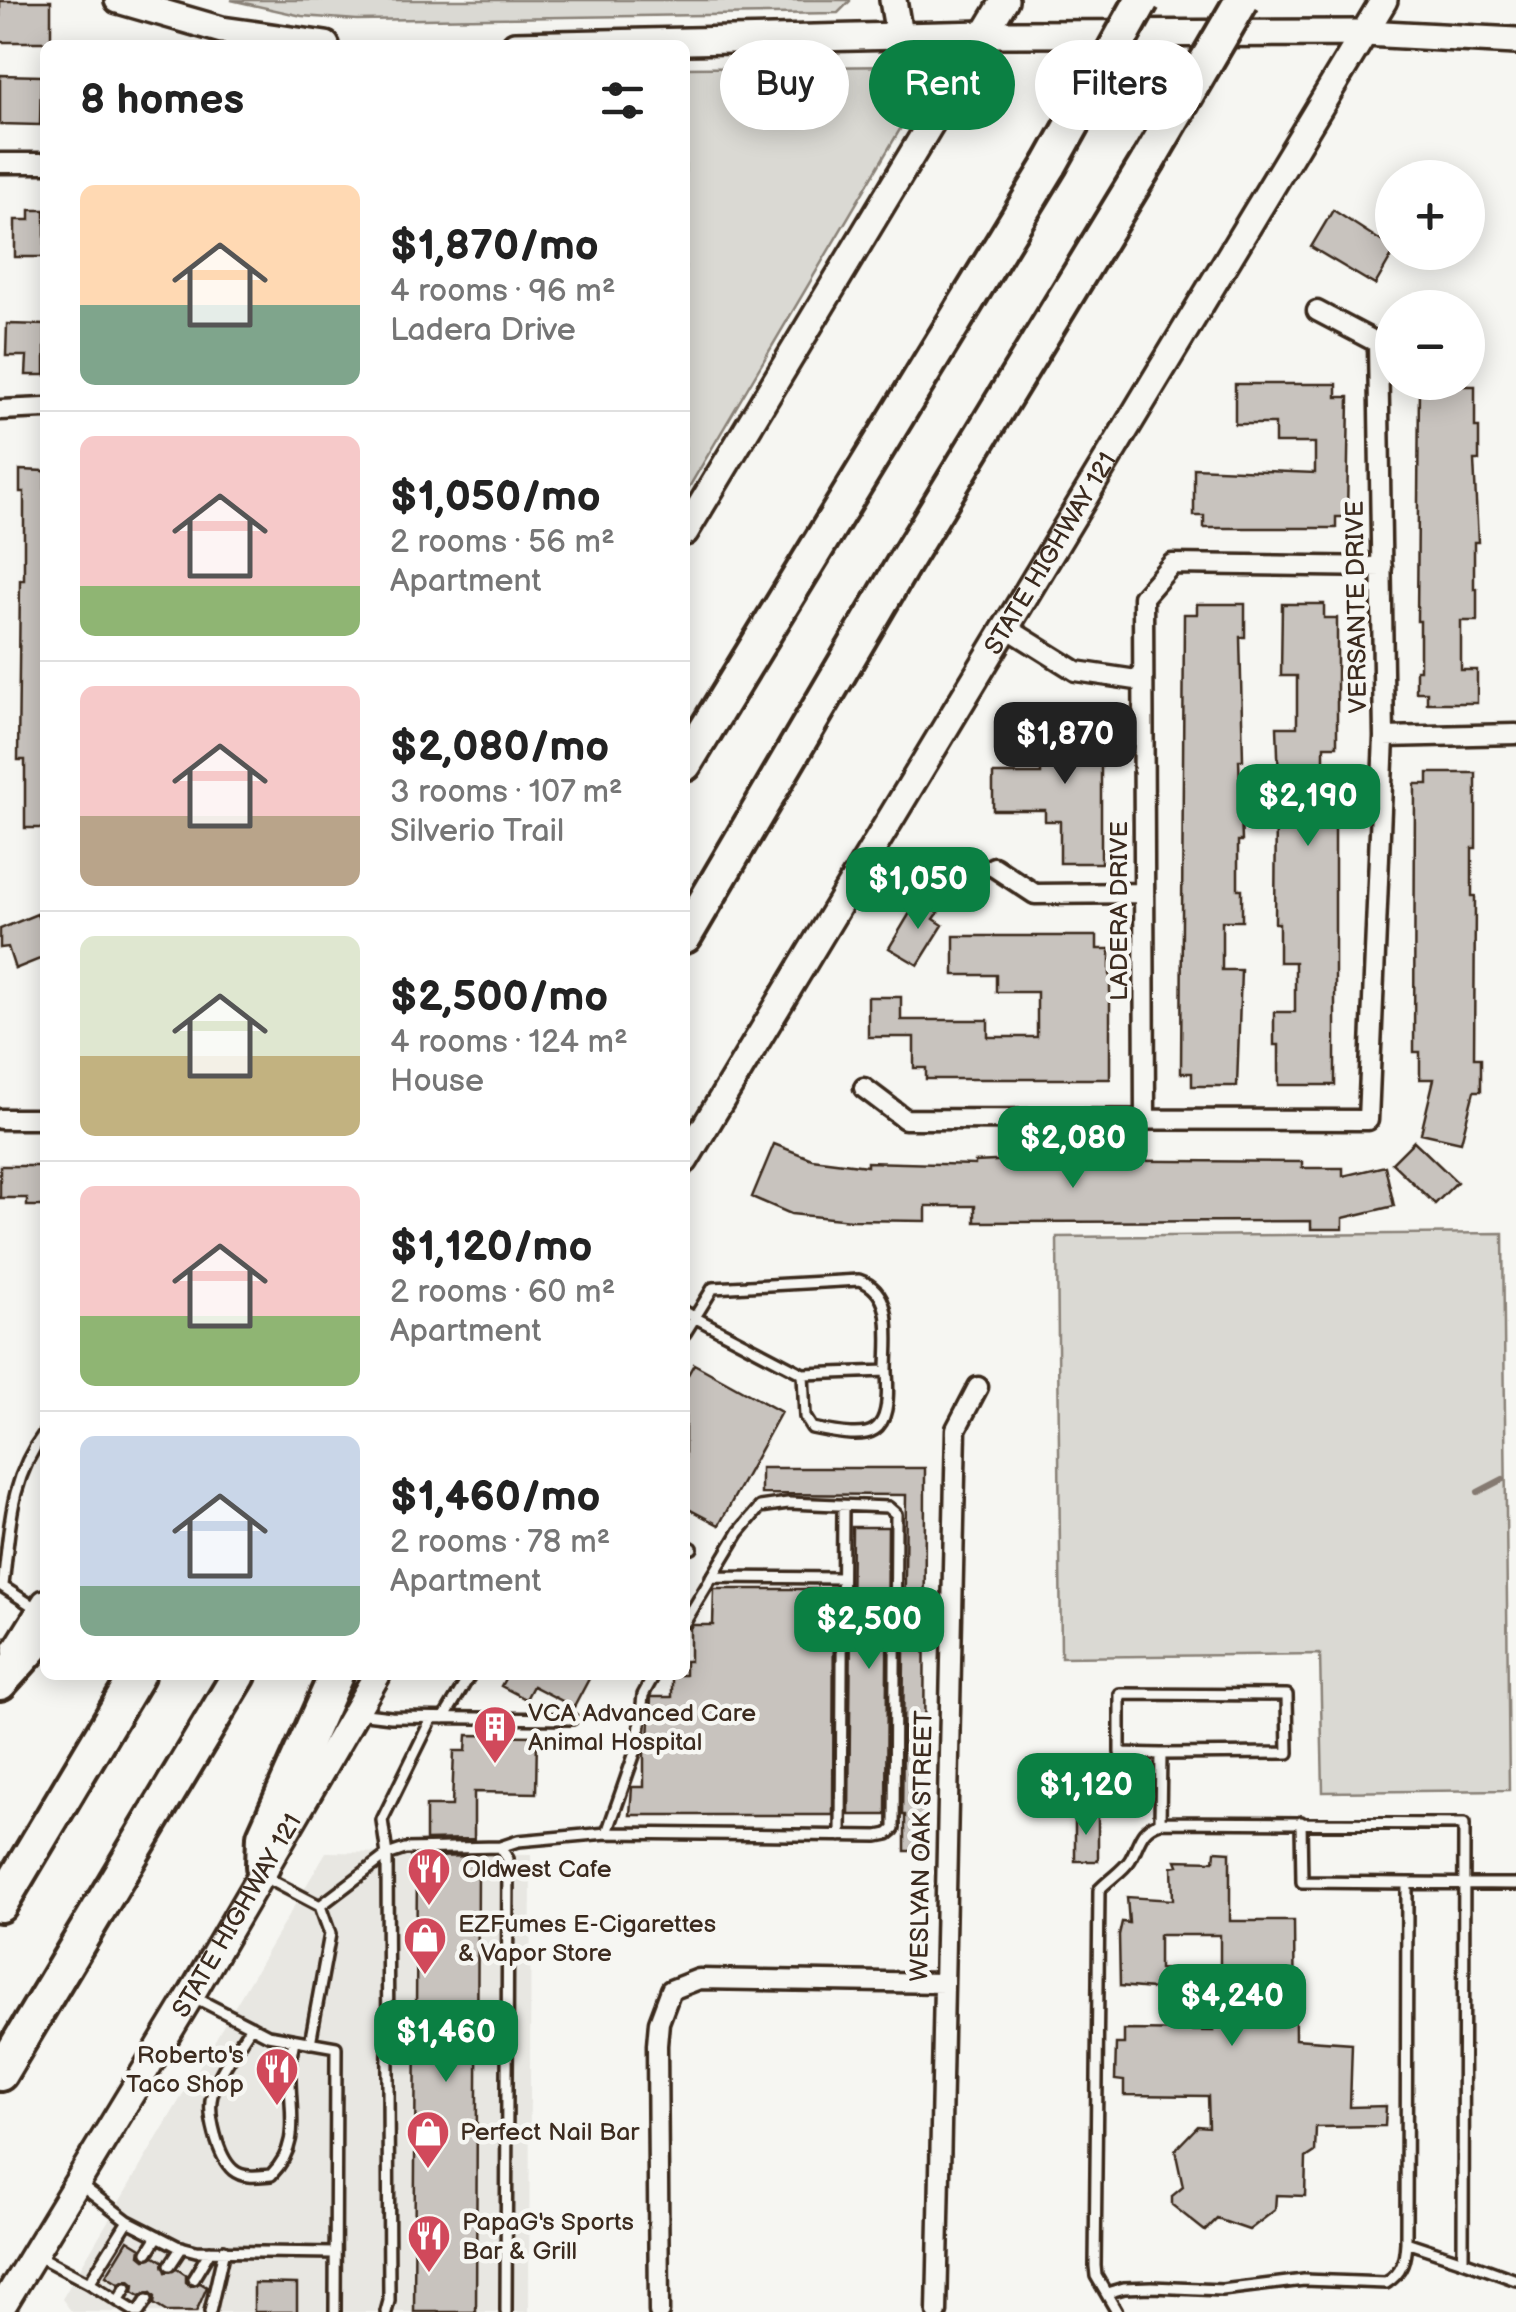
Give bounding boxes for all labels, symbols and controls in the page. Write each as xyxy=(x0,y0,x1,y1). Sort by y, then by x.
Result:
chip: Buy xyxy=(720,40,849,130)
chip: Rent xyxy=(869,40,1015,130)
chip: Filters xyxy=(1035,40,1203,130)
icon: filters xyxy=(595,73,650,128)
text: 8 homes xyxy=(80,75,244,126)
map controls xyxy=(1375,160,1485,400)
button: + xyxy=(1375,160,1485,270)
text: $1,870/mo xyxy=(390,221,599,272)
icon: home xyxy=(160,225,280,345)
text: 4 rooms · 96 m² xyxy=(390,272,616,311)
button: − xyxy=(1375,290,1485,400)
text: Ladera Drive xyxy=(390,311,576,350)
street label: STATE HIGHWAY 121 xyxy=(978,447,1123,660)
text: $1,050/mo xyxy=(390,472,601,523)
icon: home xyxy=(160,476,280,596)
street label: VERSANTE DRIVE xyxy=(1340,500,1374,714)
text: 2 rooms · 56 m² xyxy=(390,523,615,562)
text: Apartment xyxy=(390,562,541,601)
pin: $1,870 xyxy=(984,702,1146,787)
text: $1,870 xyxy=(1016,715,1114,754)
text: $2,080/mo xyxy=(390,722,609,773)
icon: home xyxy=(160,726,280,846)
pin: $2,190 xyxy=(1227,764,1389,849)
text: 3 rooms · 107 m² xyxy=(390,773,623,812)
text: $2,190 xyxy=(1258,777,1358,816)
text: Silverio Trail xyxy=(390,812,564,851)
street label: LADERA DRIVE xyxy=(1104,821,1135,1001)
pin: $1,050 xyxy=(837,847,999,932)
text: $1,050 xyxy=(868,860,968,899)
text: $2,500/mo xyxy=(390,972,608,1023)
icon: home xyxy=(160,976,280,1096)
text: 4 rooms · 124 m² xyxy=(390,1023,628,1062)
text: House xyxy=(390,1062,484,1101)
pin: $2,080 xyxy=(992,1106,1154,1191)
text: $2,080 xyxy=(1020,1119,1126,1158)
text: $1,120/mo xyxy=(390,1222,592,1273)
icon: home xyxy=(160,1226,280,1346)
text: 2 rooms · 60 m² xyxy=(390,1273,615,1312)
text: Apartment xyxy=(390,1312,541,1351)
text: $1,460/mo xyxy=(390,1472,600,1523)
icon: home xyxy=(160,1476,280,1596)
text: 2 rooms · 78 m² xyxy=(390,1523,610,1562)
text: Apartment xyxy=(390,1562,541,1601)
pin: $2,500 xyxy=(788,1587,950,1672)
text: $2,500 xyxy=(816,1600,922,1639)
place label: VCA Advanced Care Animal Hospital xyxy=(528,1698,756,1758)
building icon: VCA Advanced Care Animal Hospital xyxy=(472,1704,518,1765)
street label: WESLYAN OAK STREET xyxy=(904,1710,940,1982)
pin: $1,120 xyxy=(1005,1753,1167,1838)
text: $1,120 xyxy=(1039,1766,1133,1805)
street label: STATE HIGHWAY 121 xyxy=(166,1808,308,2023)
restaurant icon: Oldwest Cafe xyxy=(406,1846,452,1907)
place label: Oldwest Cafe xyxy=(462,1854,612,1885)
place label: EZFumes E-Cigarettes & Vapor Store xyxy=(458,1909,716,1969)
shop icon: EZFumes E-Cigarettes & Vapor Store xyxy=(402,1915,448,1976)
pin: $4,240 xyxy=(1151,1964,1313,2049)
text: $4,240 xyxy=(1180,1977,1284,2016)
pin: $1,460 xyxy=(365,2000,527,2085)
text: $1,460 xyxy=(396,2013,496,2052)
place label: Roberto's Taco Shop xyxy=(126,2040,244,2100)
restaurant icon: Roberto's Taco Shop xyxy=(254,2046,300,2107)
shop icon: Perfect Nail Bar xyxy=(405,2109,451,2170)
place label: Perfect Nail Bar xyxy=(460,2117,640,2148)
place label: PapaG's Sports Bar & Grill xyxy=(462,2207,634,2267)
restaurant icon: PapaG's Sports Bar & Grill xyxy=(406,2213,452,2274)

